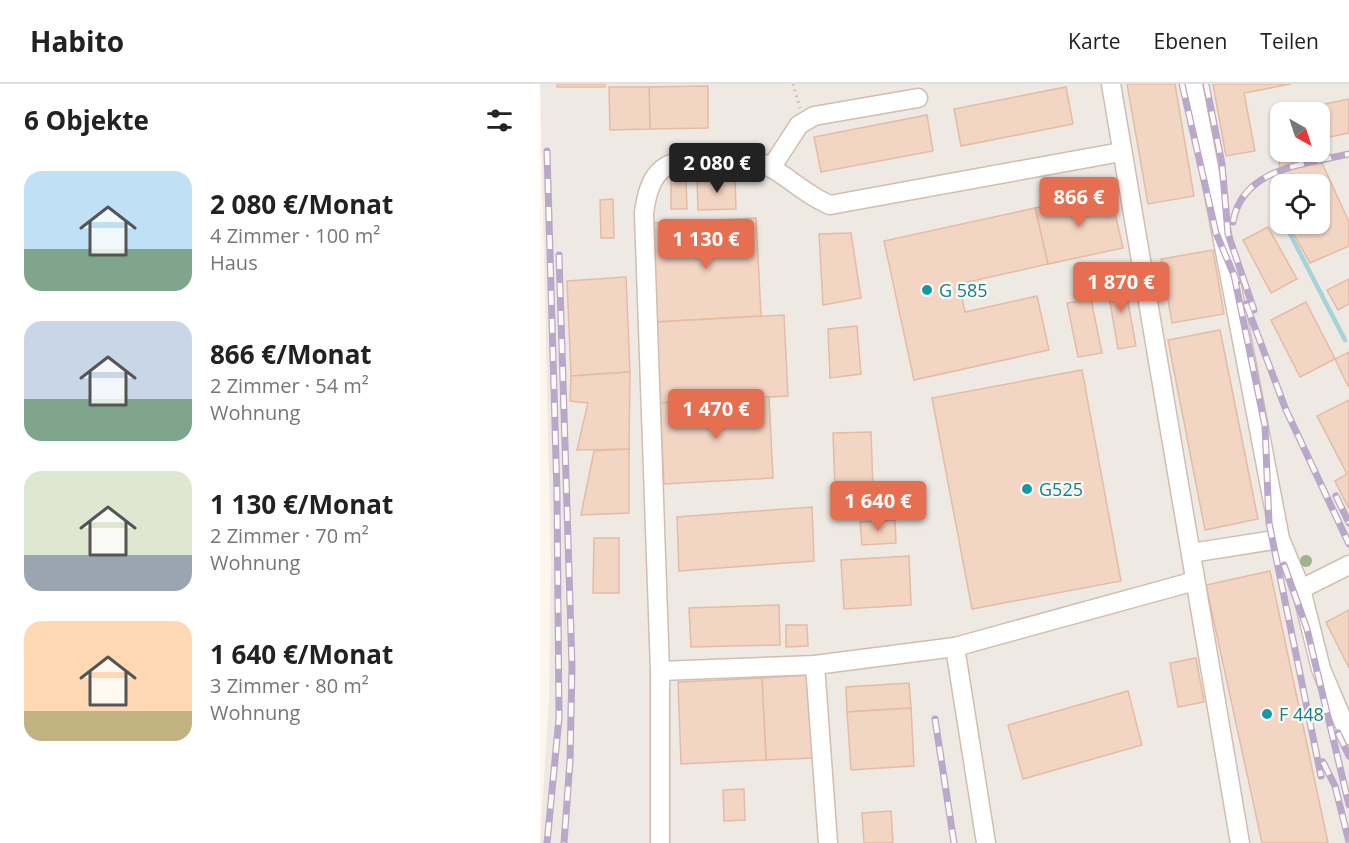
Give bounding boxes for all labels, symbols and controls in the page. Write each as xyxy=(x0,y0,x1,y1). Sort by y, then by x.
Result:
text: Habito xyxy=(30,22,124,60)
text: Karte xyxy=(1068,27,1121,55)
text: Ebenen xyxy=(1154,27,1227,55)
text: Teilen xyxy=(1260,27,1319,55)
text: 6 Objekte xyxy=(24,102,149,138)
north arrow xyxy=(1270,102,1330,162)
map controls xyxy=(1270,102,1330,234)
icon: filters xyxy=(483,104,516,137)
pin: 2 080 € xyxy=(662,143,772,194)
text: 2 080 € xyxy=(683,149,751,176)
button: locate xyxy=(1270,174,1330,234)
pin: 866 € xyxy=(1037,177,1121,228)
text: 866 € xyxy=(1054,183,1104,210)
text: 2 080 €/Monat xyxy=(210,186,393,222)
icon: home xyxy=(72,195,144,267)
pin: 1 130 € xyxy=(651,219,761,270)
text: 4 Zimmer · 100 m² xyxy=(210,222,380,249)
text: 1 130 € xyxy=(672,225,740,252)
text: Haus xyxy=(210,249,258,276)
pin: 1 870 € xyxy=(1066,262,1176,313)
text: 1 870 € xyxy=(1087,268,1155,295)
place label: G 585 xyxy=(939,278,988,302)
marker: G 585 xyxy=(920,283,934,297)
text: 866 €/Monat xyxy=(210,336,372,372)
icon: home xyxy=(72,345,144,417)
text: 2 Zimmer · 54 m² xyxy=(210,372,369,399)
pin: 1 470 € xyxy=(661,389,771,440)
text: 1 470 € xyxy=(682,395,750,422)
text: Wohnung xyxy=(210,399,300,426)
place label: G525 xyxy=(1039,477,1083,501)
pin: 1 640 € xyxy=(823,481,933,532)
marker: G525 xyxy=(1020,482,1034,496)
text: 1 130 €/Monat xyxy=(210,486,393,522)
text: 1 640 € xyxy=(844,487,912,514)
icon: home xyxy=(72,495,144,567)
text: 2 Zimmer · 70 m² xyxy=(210,522,369,549)
text: Wohnung xyxy=(210,549,300,576)
text: 1 640 €/Monat xyxy=(210,636,393,672)
icon: home xyxy=(72,645,144,717)
text: 3 Zimmer · 80 m² xyxy=(210,672,369,699)
text: Wohnung xyxy=(210,699,300,726)
place label: F 448 xyxy=(1279,702,1324,726)
marker: F 448 xyxy=(1260,707,1274,721)

